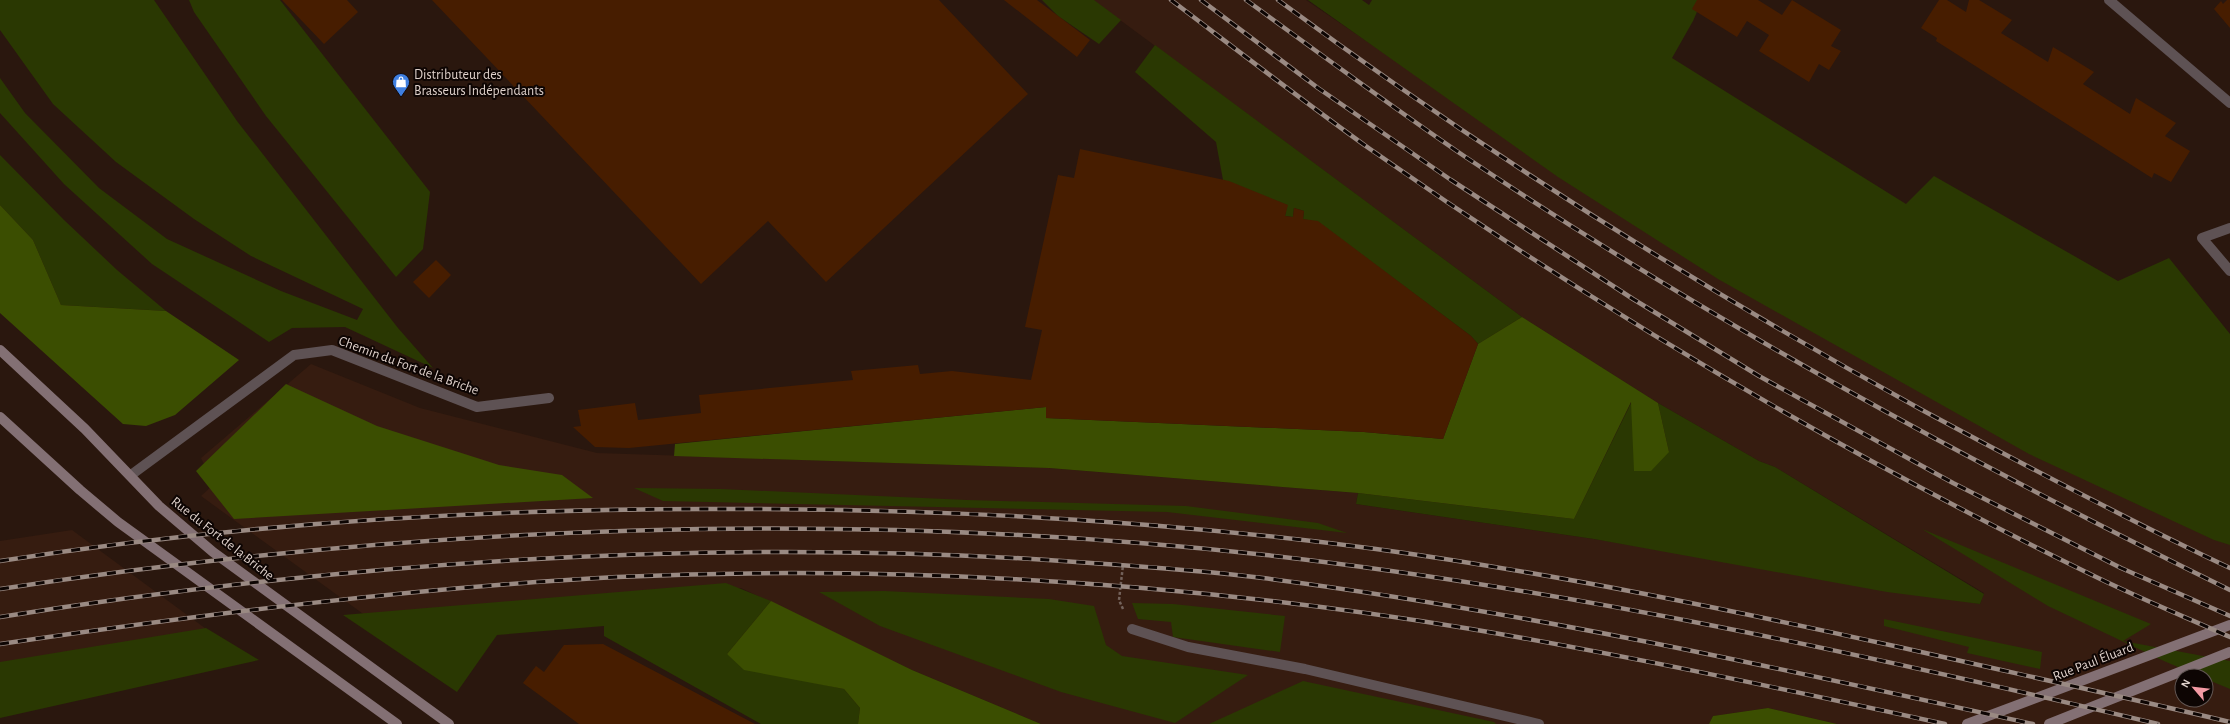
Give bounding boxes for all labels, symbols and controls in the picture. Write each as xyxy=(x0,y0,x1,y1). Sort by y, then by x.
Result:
place label: Distributeur des Brasseurs Indépendants xyxy=(414,68,544,98)
shop icon: Distributeur des Brasseurs Indépendants xyxy=(391,72,411,97)
street label: Chemin du Fort de la Briche xyxy=(337,334,481,398)
street label: Rue du Fort de la Briche xyxy=(168,494,276,583)
street label: Rue Paul Éluard xyxy=(2050,637,2136,684)
north arrow xyxy=(2174,668,2214,708)
text: N xyxy=(2179,678,2192,690)

